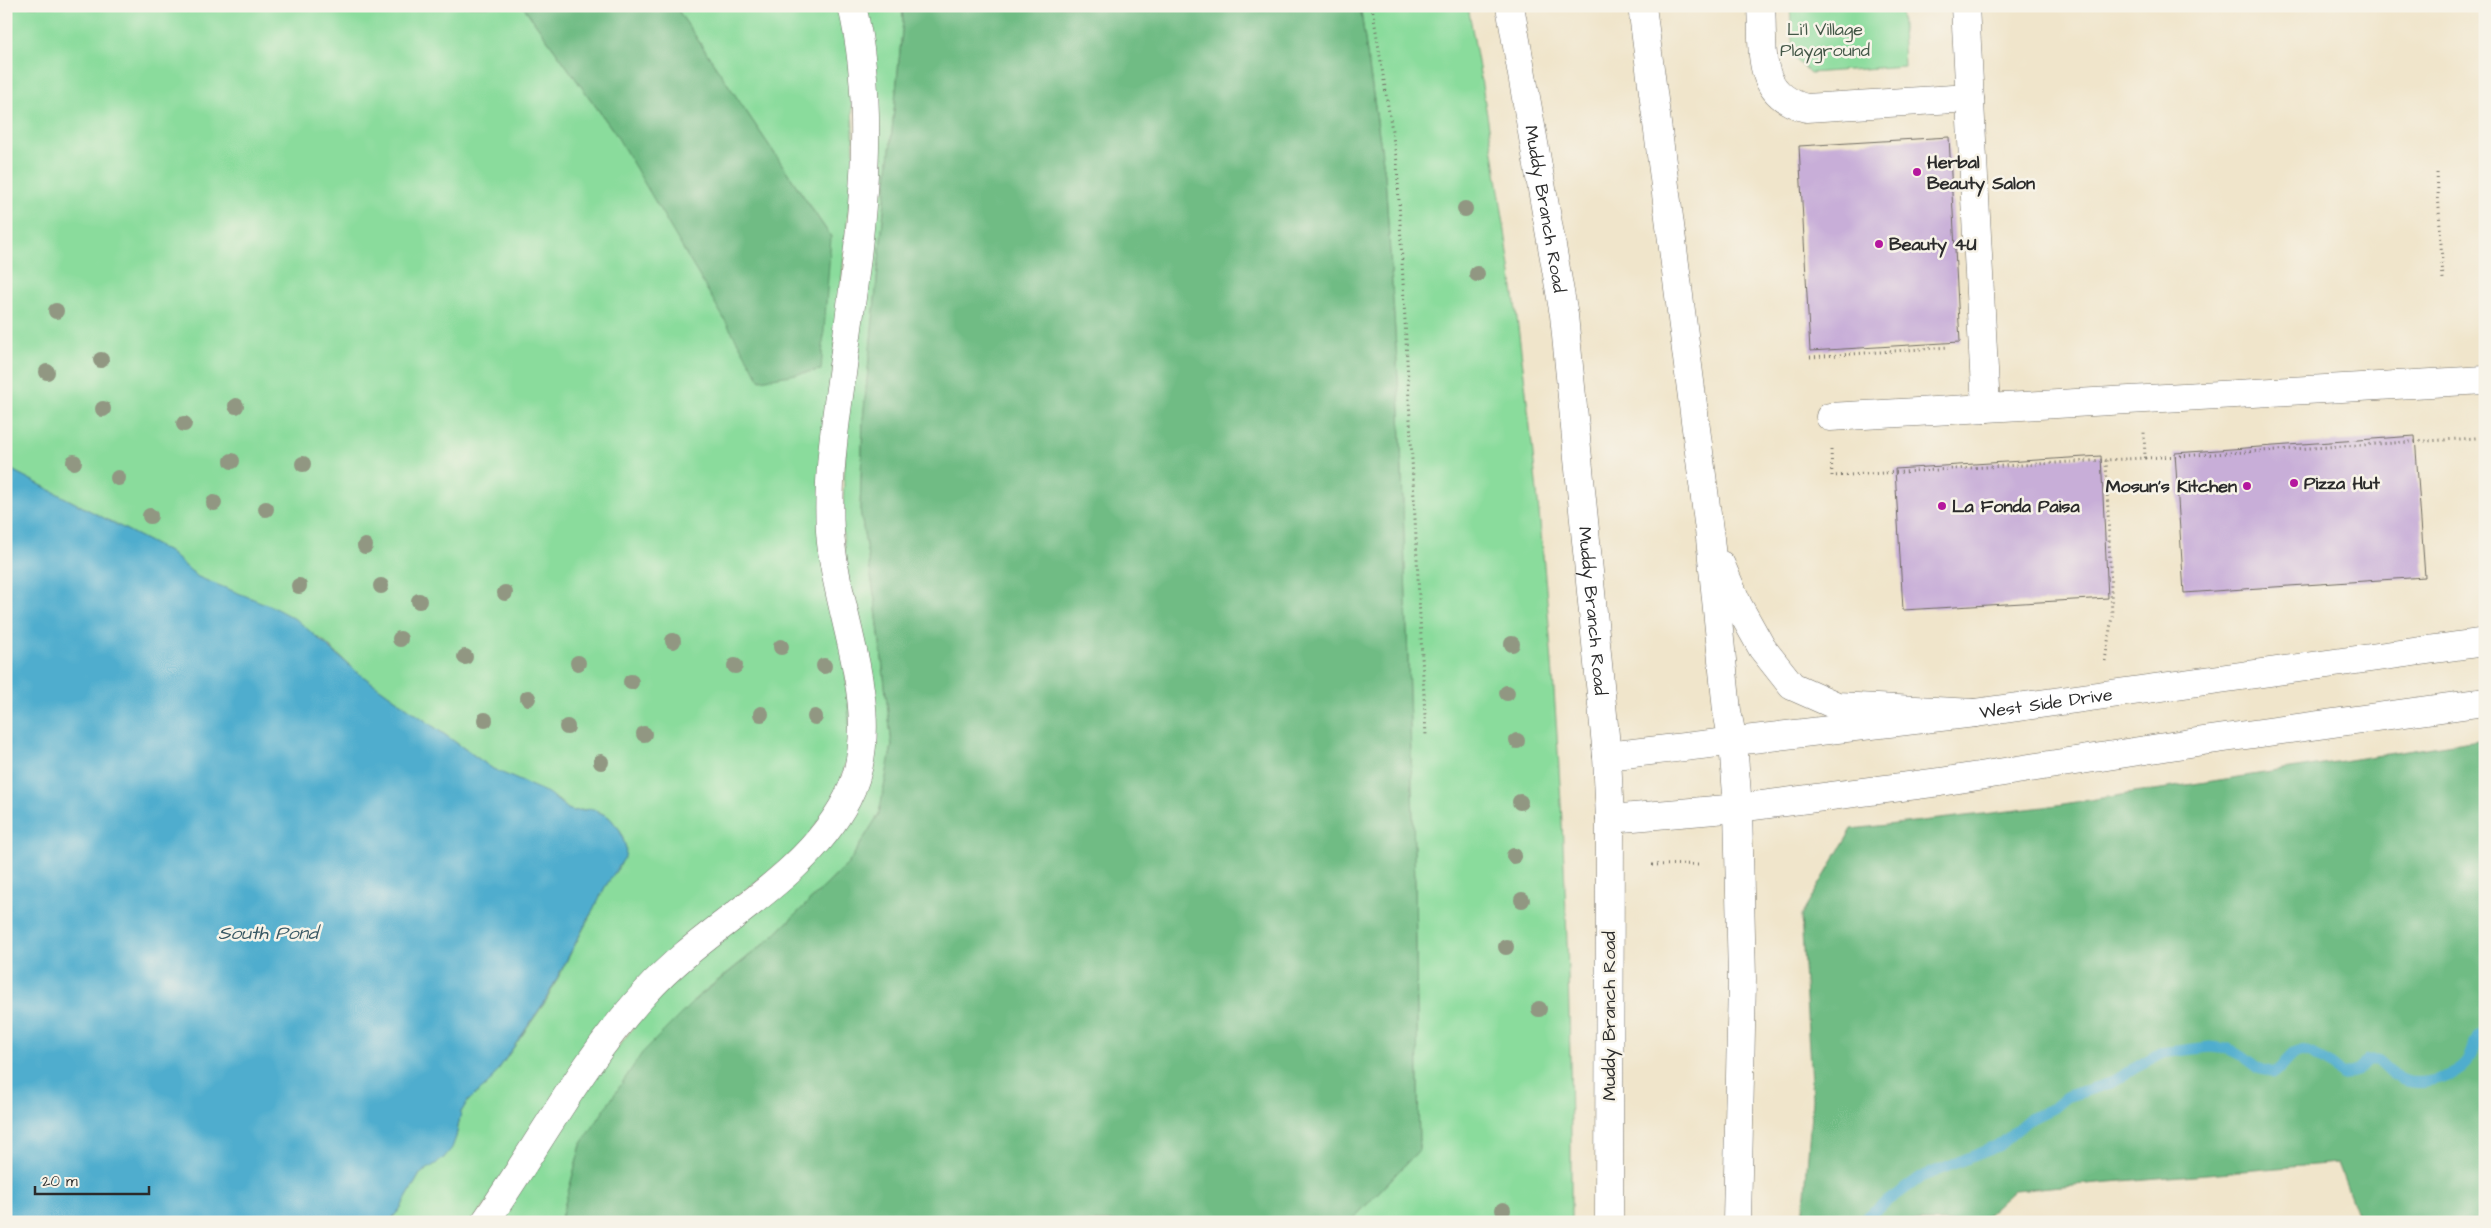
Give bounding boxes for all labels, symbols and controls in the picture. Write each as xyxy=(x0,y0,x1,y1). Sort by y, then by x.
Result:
park label: Li'l Village Playground xyxy=(1780,17,1870,64)
street label: Muddy Branch Road xyxy=(1518,123,1572,295)
place label: Herbal Beauty Salon xyxy=(1927,150,2035,197)
marker: Herbal Beauty Salon xyxy=(1911,166,1923,178)
place label: Beauty 4U xyxy=(1889,232,1977,258)
marker: Beauty 4U xyxy=(1873,238,1885,250)
place label: Pizza Hut xyxy=(2304,471,2380,496)
place label: Mosun's Kitchen xyxy=(2106,474,2237,499)
marker: Pizza Hut xyxy=(2288,477,2300,489)
marker: Mosun's Kitchen xyxy=(2241,480,2253,492)
place label: La Fonda Paisa xyxy=(1952,494,2080,519)
marker: La Fonda Paisa xyxy=(1936,500,1948,512)
street label: Muddy Branch Road xyxy=(1572,525,1613,696)
street label: West Side Drive xyxy=(1978,682,2114,725)
water label: South Pond xyxy=(218,920,322,947)
street label: Muddy Branch Road xyxy=(1597,931,1623,1101)
scale bar xyxy=(35,1163,149,1195)
text: 20 m xyxy=(42,1171,78,1192)

